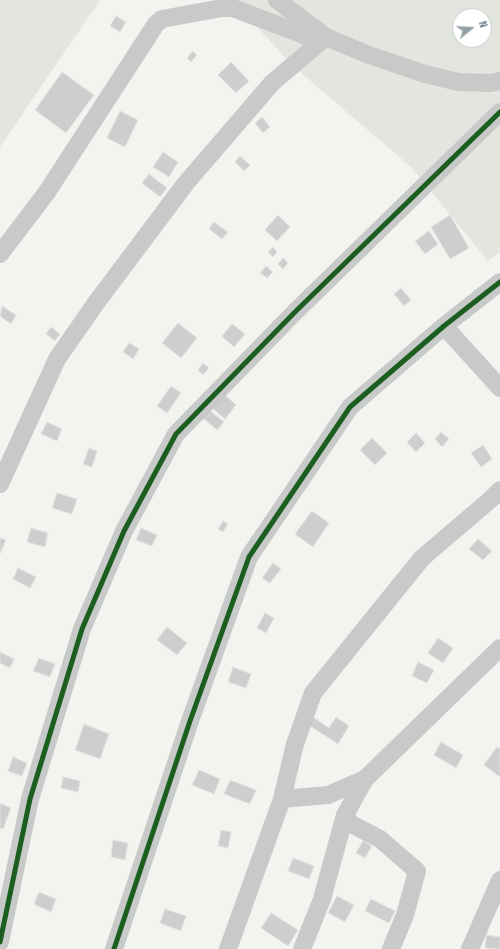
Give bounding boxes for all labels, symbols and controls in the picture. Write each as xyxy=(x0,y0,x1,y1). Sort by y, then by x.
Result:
north arrow xyxy=(452,8,492,48)
text: N xyxy=(476,20,490,29)

